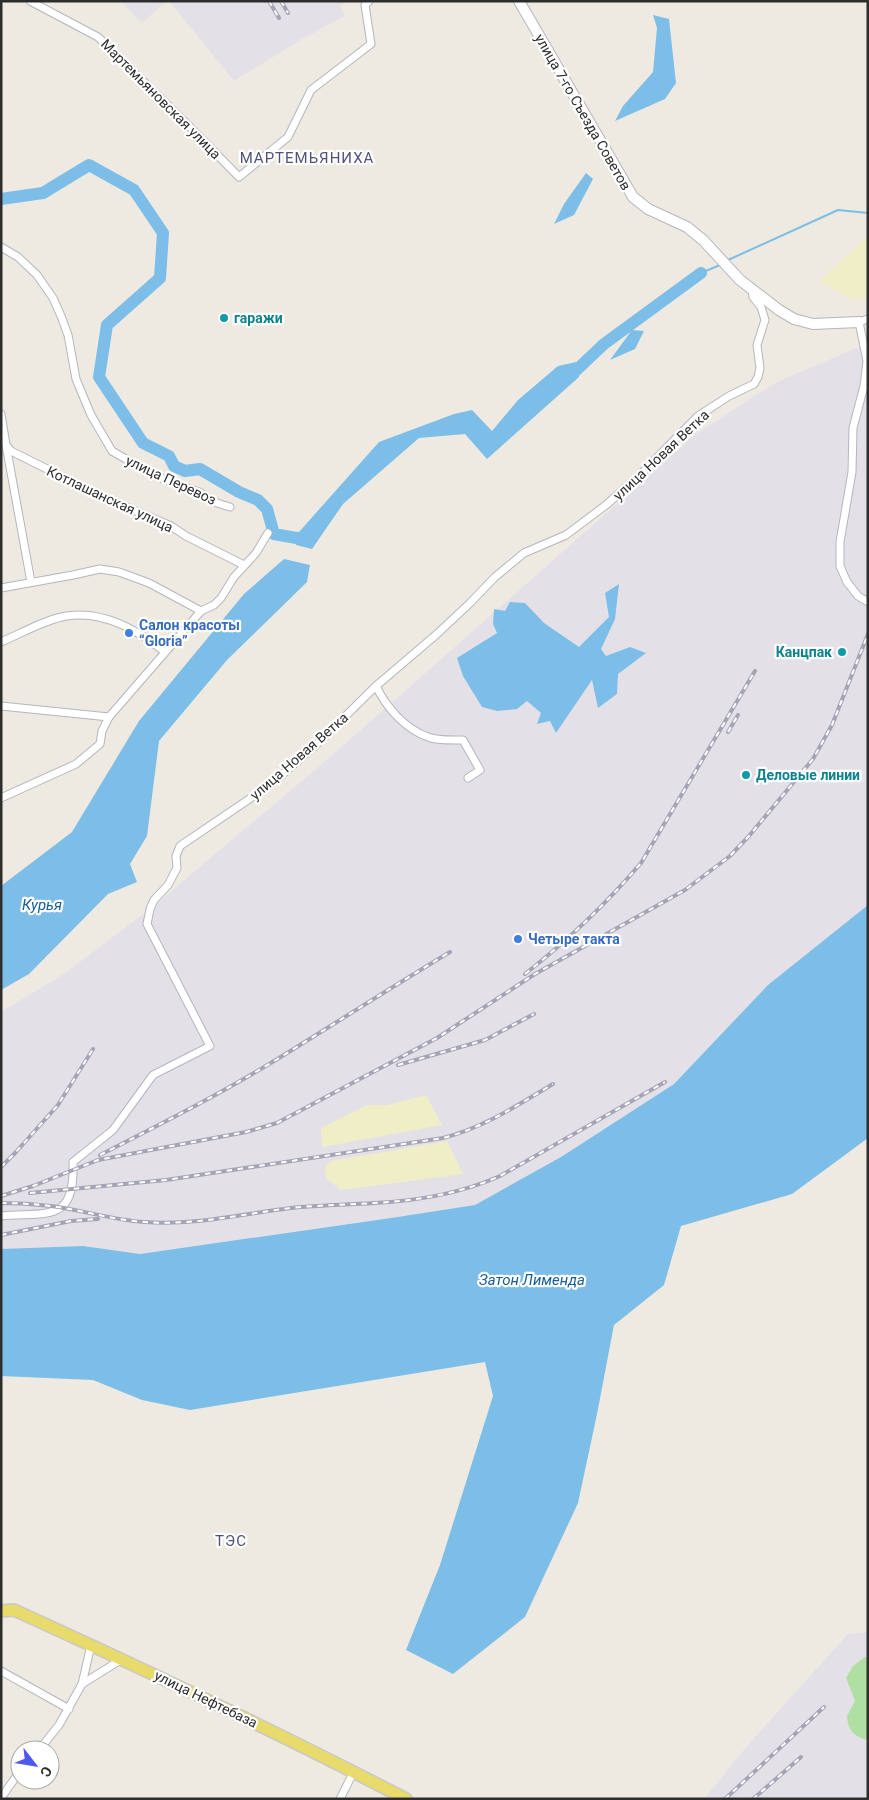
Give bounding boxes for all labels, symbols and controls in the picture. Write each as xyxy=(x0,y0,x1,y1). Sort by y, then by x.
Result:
street label: улица 7-го Съезда Советов xyxy=(532,31,634,193)
street label: Мартемьяновская улица xyxy=(98,36,224,162)
district label: МАРТЕМЬЯНИХА xyxy=(240,149,374,167)
place label: гаражи xyxy=(234,310,283,326)
marker: гаражи xyxy=(218,312,230,324)
street label: улица Новая Ветка xyxy=(610,407,712,503)
street label: улица Перевоз xyxy=(123,452,219,508)
street label: Котлашанская улица xyxy=(44,463,176,535)
place label: Салон красоты “Gloria” xyxy=(139,617,240,649)
marker: Салон красоты “Gloria” xyxy=(123,627,135,639)
place label: Канцпак xyxy=(776,644,832,660)
marker: Канцпак xyxy=(836,646,848,658)
street label: улица Новая Ветка xyxy=(247,709,351,803)
place label: Деловые линии xyxy=(756,767,860,783)
marker: Деловые линии xyxy=(740,769,752,781)
water label: Курья xyxy=(22,896,62,914)
place label: Четыре такта xyxy=(528,931,620,947)
marker: Четыре такта xyxy=(512,933,524,945)
water label: Затон Лименда xyxy=(479,1271,585,1289)
district label: ТЭС xyxy=(215,1532,247,1550)
street label: улица Нефтебаза xyxy=(152,1667,260,1731)
north arrow xyxy=(10,1740,60,1790)
text: С xyxy=(37,1764,55,1780)

